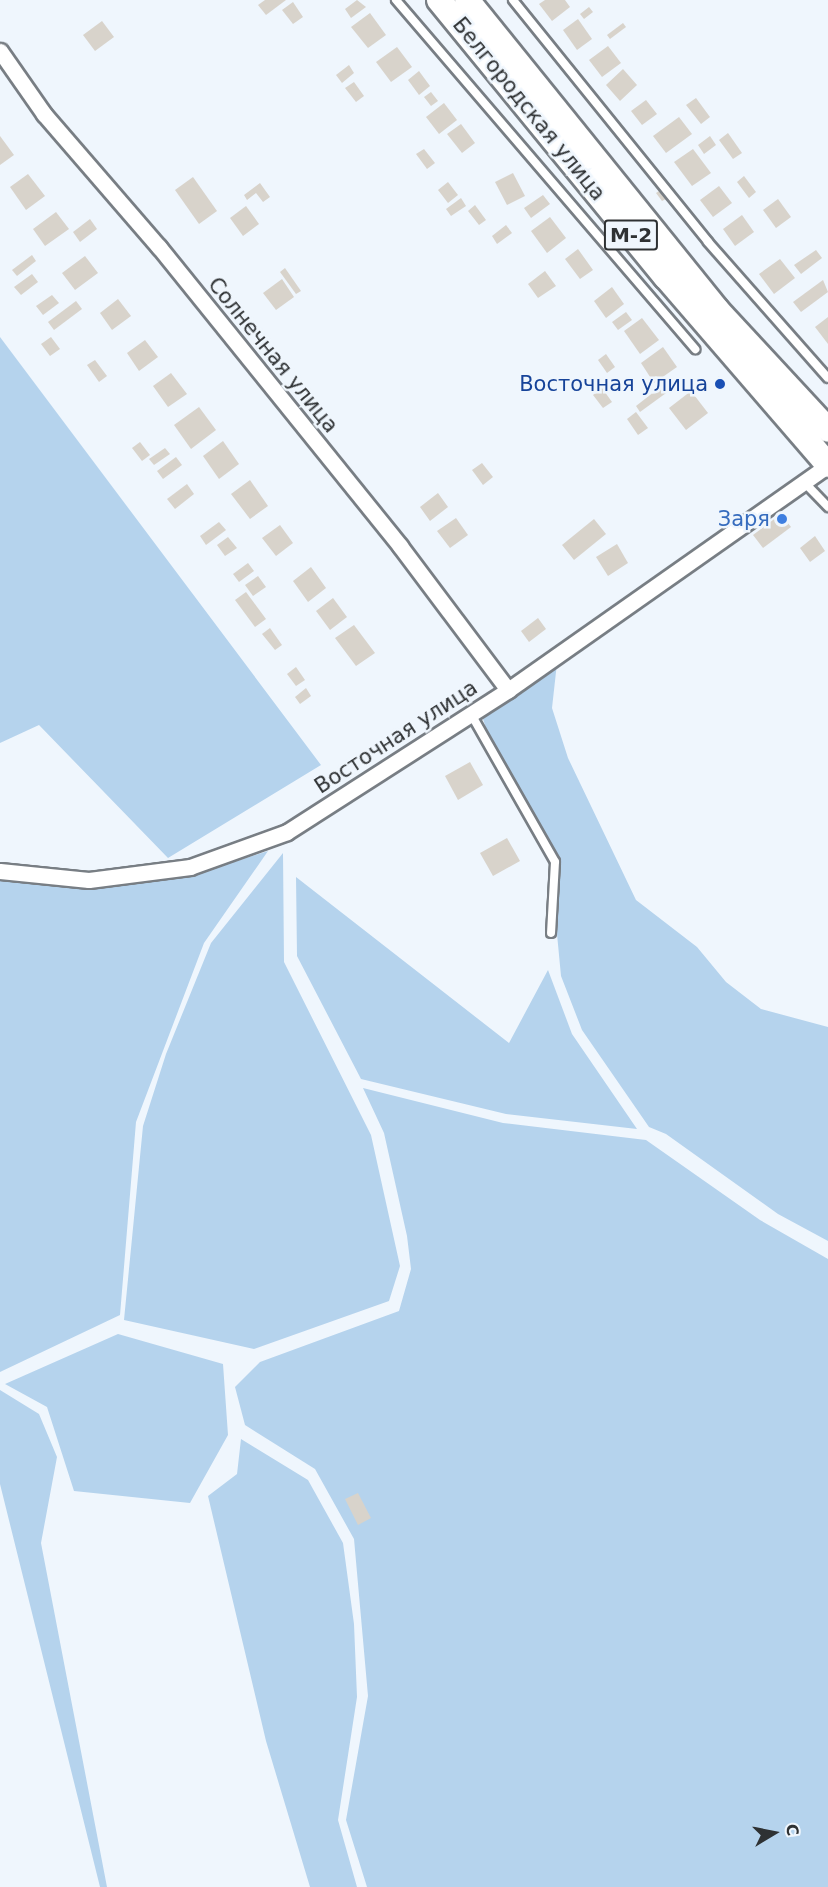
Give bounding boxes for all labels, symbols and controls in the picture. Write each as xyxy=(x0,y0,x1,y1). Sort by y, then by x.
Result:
street label: Белгородская улица xyxy=(447,12,611,206)
road number: М-2 xyxy=(602,218,660,252)
street label: Солнечная улица xyxy=(203,272,343,438)
place label: Восточная улица xyxy=(519,371,708,397)
marker: Восточная улица xyxy=(713,377,727,391)
place label: Заря xyxy=(718,506,770,532)
marker: Заря xyxy=(775,512,789,526)
street label: Восточная улица xyxy=(310,675,482,799)
north arrow xyxy=(744,1803,804,1863)
text: С xyxy=(782,1822,803,1837)

